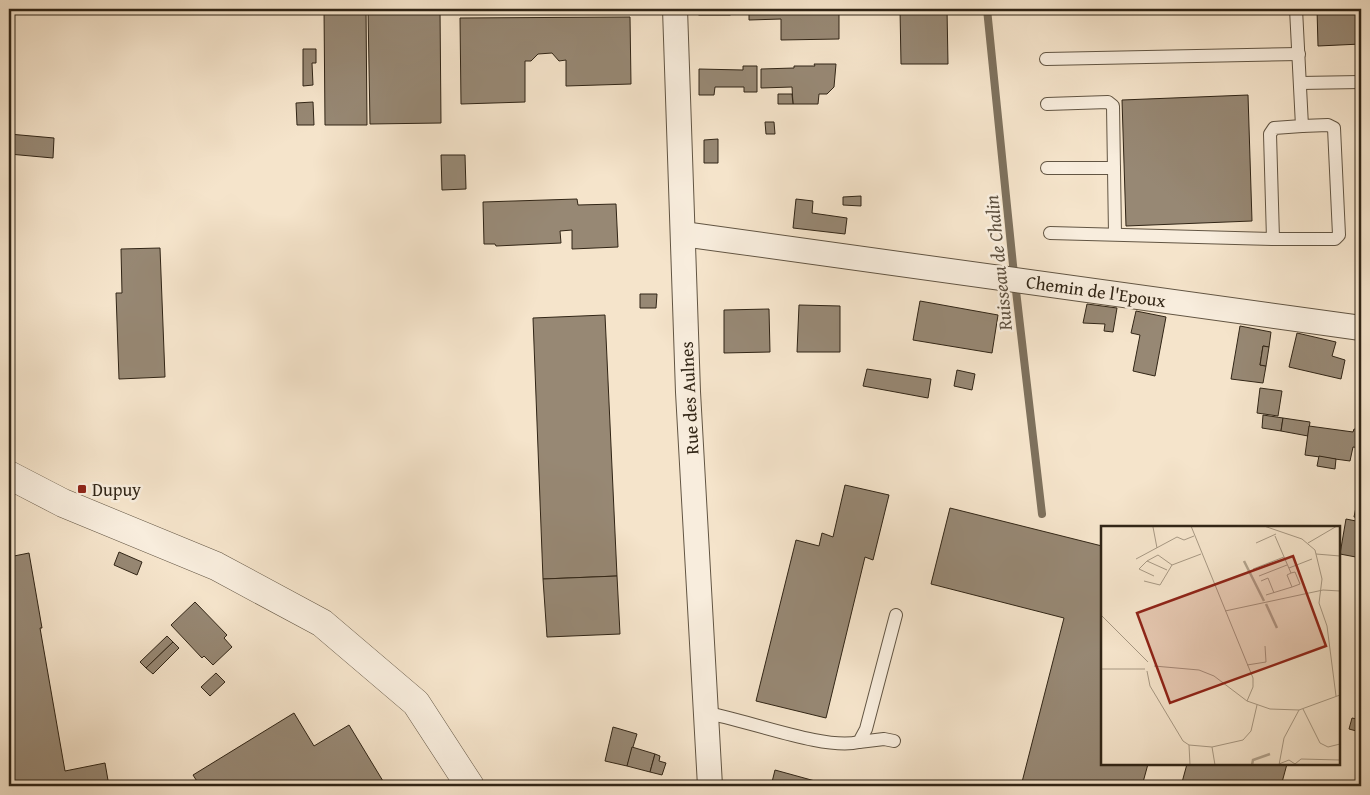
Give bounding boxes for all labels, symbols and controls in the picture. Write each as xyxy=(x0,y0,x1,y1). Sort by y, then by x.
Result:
water label: Ruisseau de Chalin xyxy=(977,194,1019,333)
street label: Chemin de l'Epoux xyxy=(1024,268,1168,314)
street label: Rue des Aulnes xyxy=(673,341,705,455)
place label: Dupuy xyxy=(92,476,141,503)
marker: Dupuy xyxy=(76,483,88,495)
inset map xyxy=(1101,526,1340,765)

